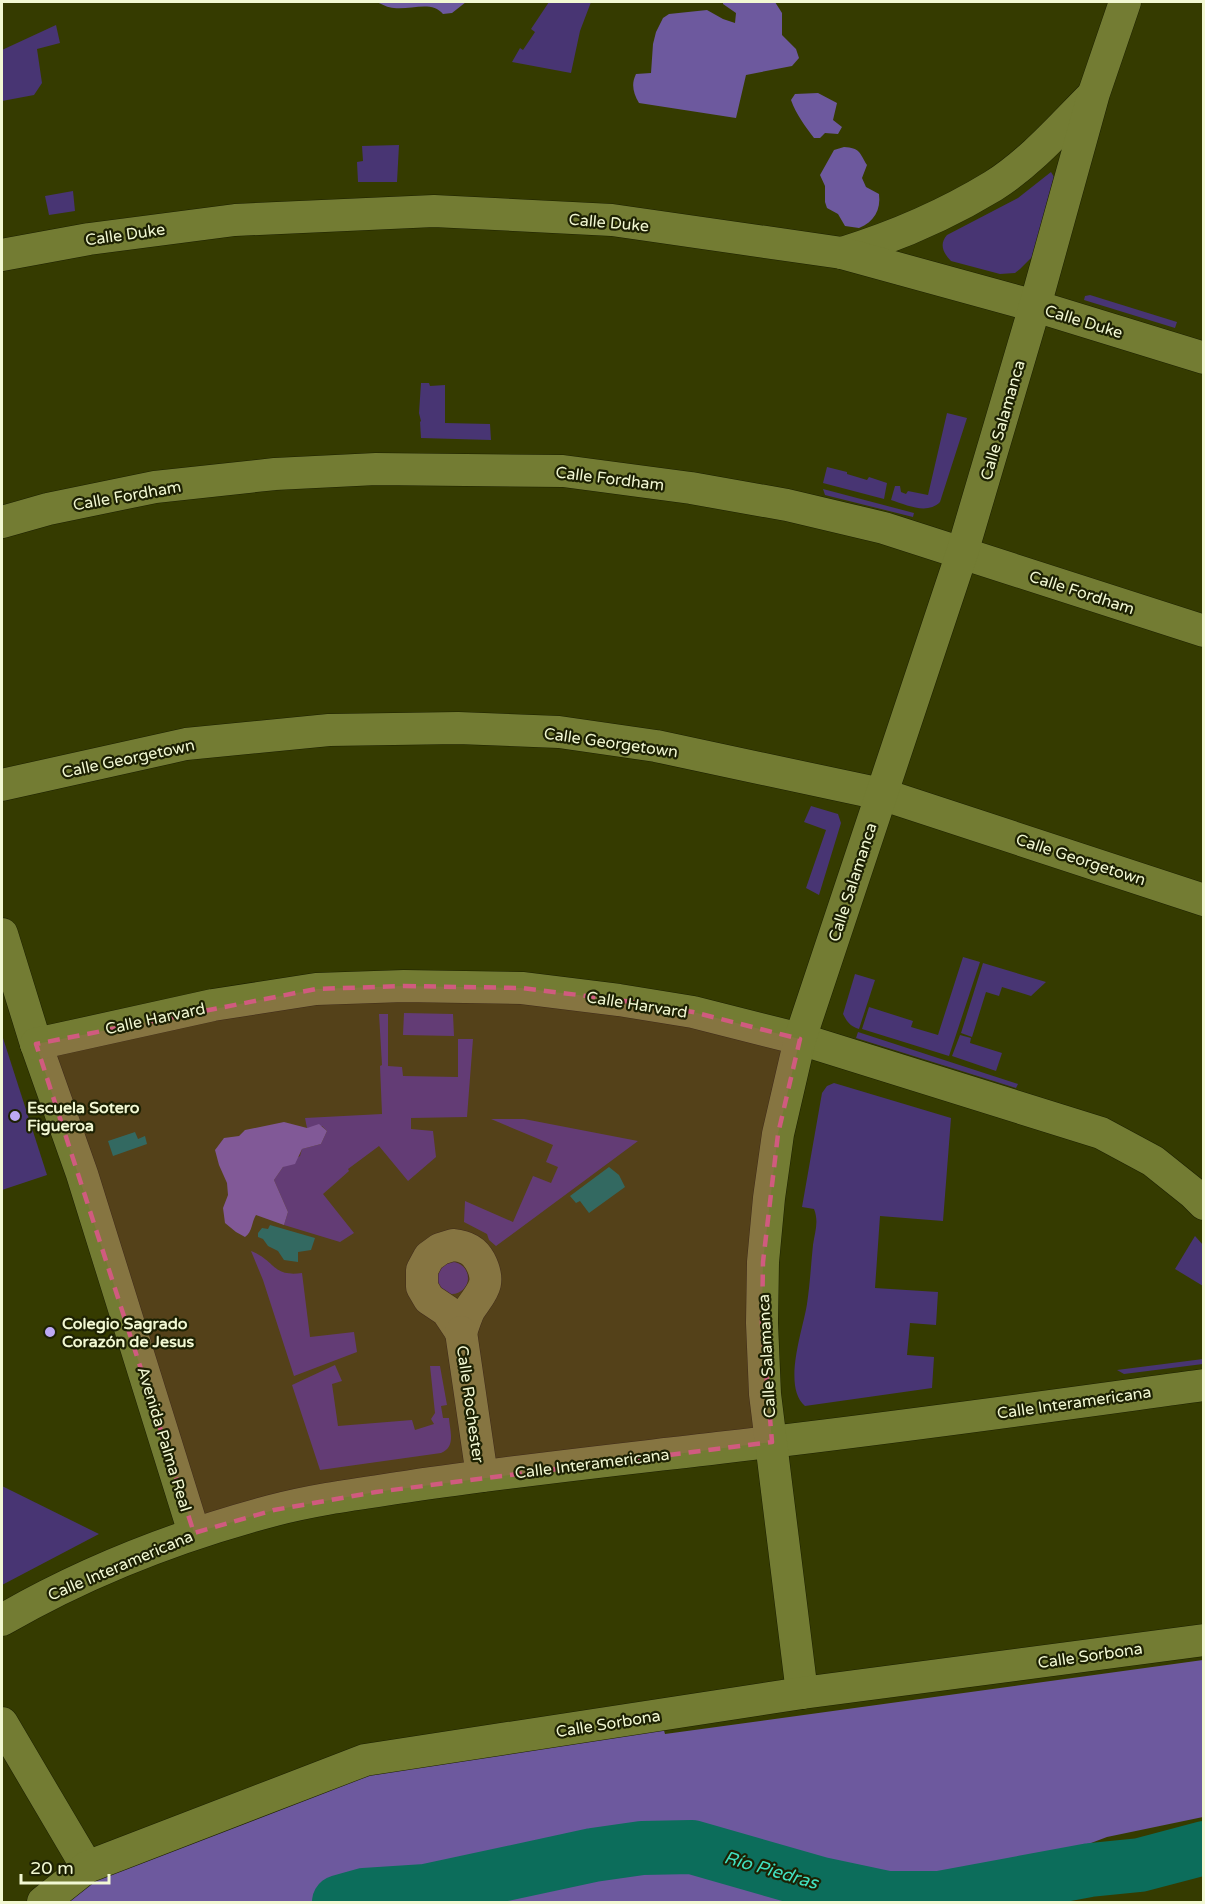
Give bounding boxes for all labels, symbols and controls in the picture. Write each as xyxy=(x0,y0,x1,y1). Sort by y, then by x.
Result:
street label: Calle Duke xyxy=(568,210,650,236)
street label: Calle Duke xyxy=(84,219,166,250)
street label: Calle Duke xyxy=(1042,301,1125,343)
street label: Calle Salamanca xyxy=(976,358,1030,483)
street label: Calle Fordham xyxy=(554,462,665,496)
street label: Calle Fordham xyxy=(72,477,183,515)
street label: Calle Fordham xyxy=(1027,567,1137,619)
street label: Calle Georgetown xyxy=(542,724,679,762)
street label: Calle Georgetown xyxy=(60,735,196,783)
street label: Calle Salamanca xyxy=(824,820,882,944)
street label: Calle Georgetown xyxy=(1013,830,1148,890)
street label: Calle Harvard xyxy=(585,987,689,1023)
street label: Calle Harvard xyxy=(103,999,207,1039)
place label: Escuela Sotero Figueroa xyxy=(27,1098,140,1136)
marker: Escuela Sotero Figueroa xyxy=(8,1109,22,1123)
street label: Calle Salamanca xyxy=(754,1293,780,1418)
place label: Colegio Sagrado Corazón de Jesus xyxy=(62,1314,195,1352)
marker: Colegio Sagrado Corazón de Jesus xyxy=(43,1325,57,1339)
street label: Calle Rochester xyxy=(452,1344,488,1465)
street label: Avenida Palma Real xyxy=(133,1364,196,1514)
street label: Calle Interamericana xyxy=(996,1382,1153,1424)
street label: Calle Interamericana xyxy=(514,1445,671,1483)
street label: Calle Interamericana xyxy=(45,1526,196,1606)
street label: Calle Sorbona xyxy=(1036,1639,1144,1673)
street label: Calle Sorbona xyxy=(554,1706,662,1742)
water label: Río Piedras xyxy=(722,1846,822,1894)
scale bar xyxy=(21,1847,110,1885)
text: 20 m xyxy=(30,1857,74,1879)

